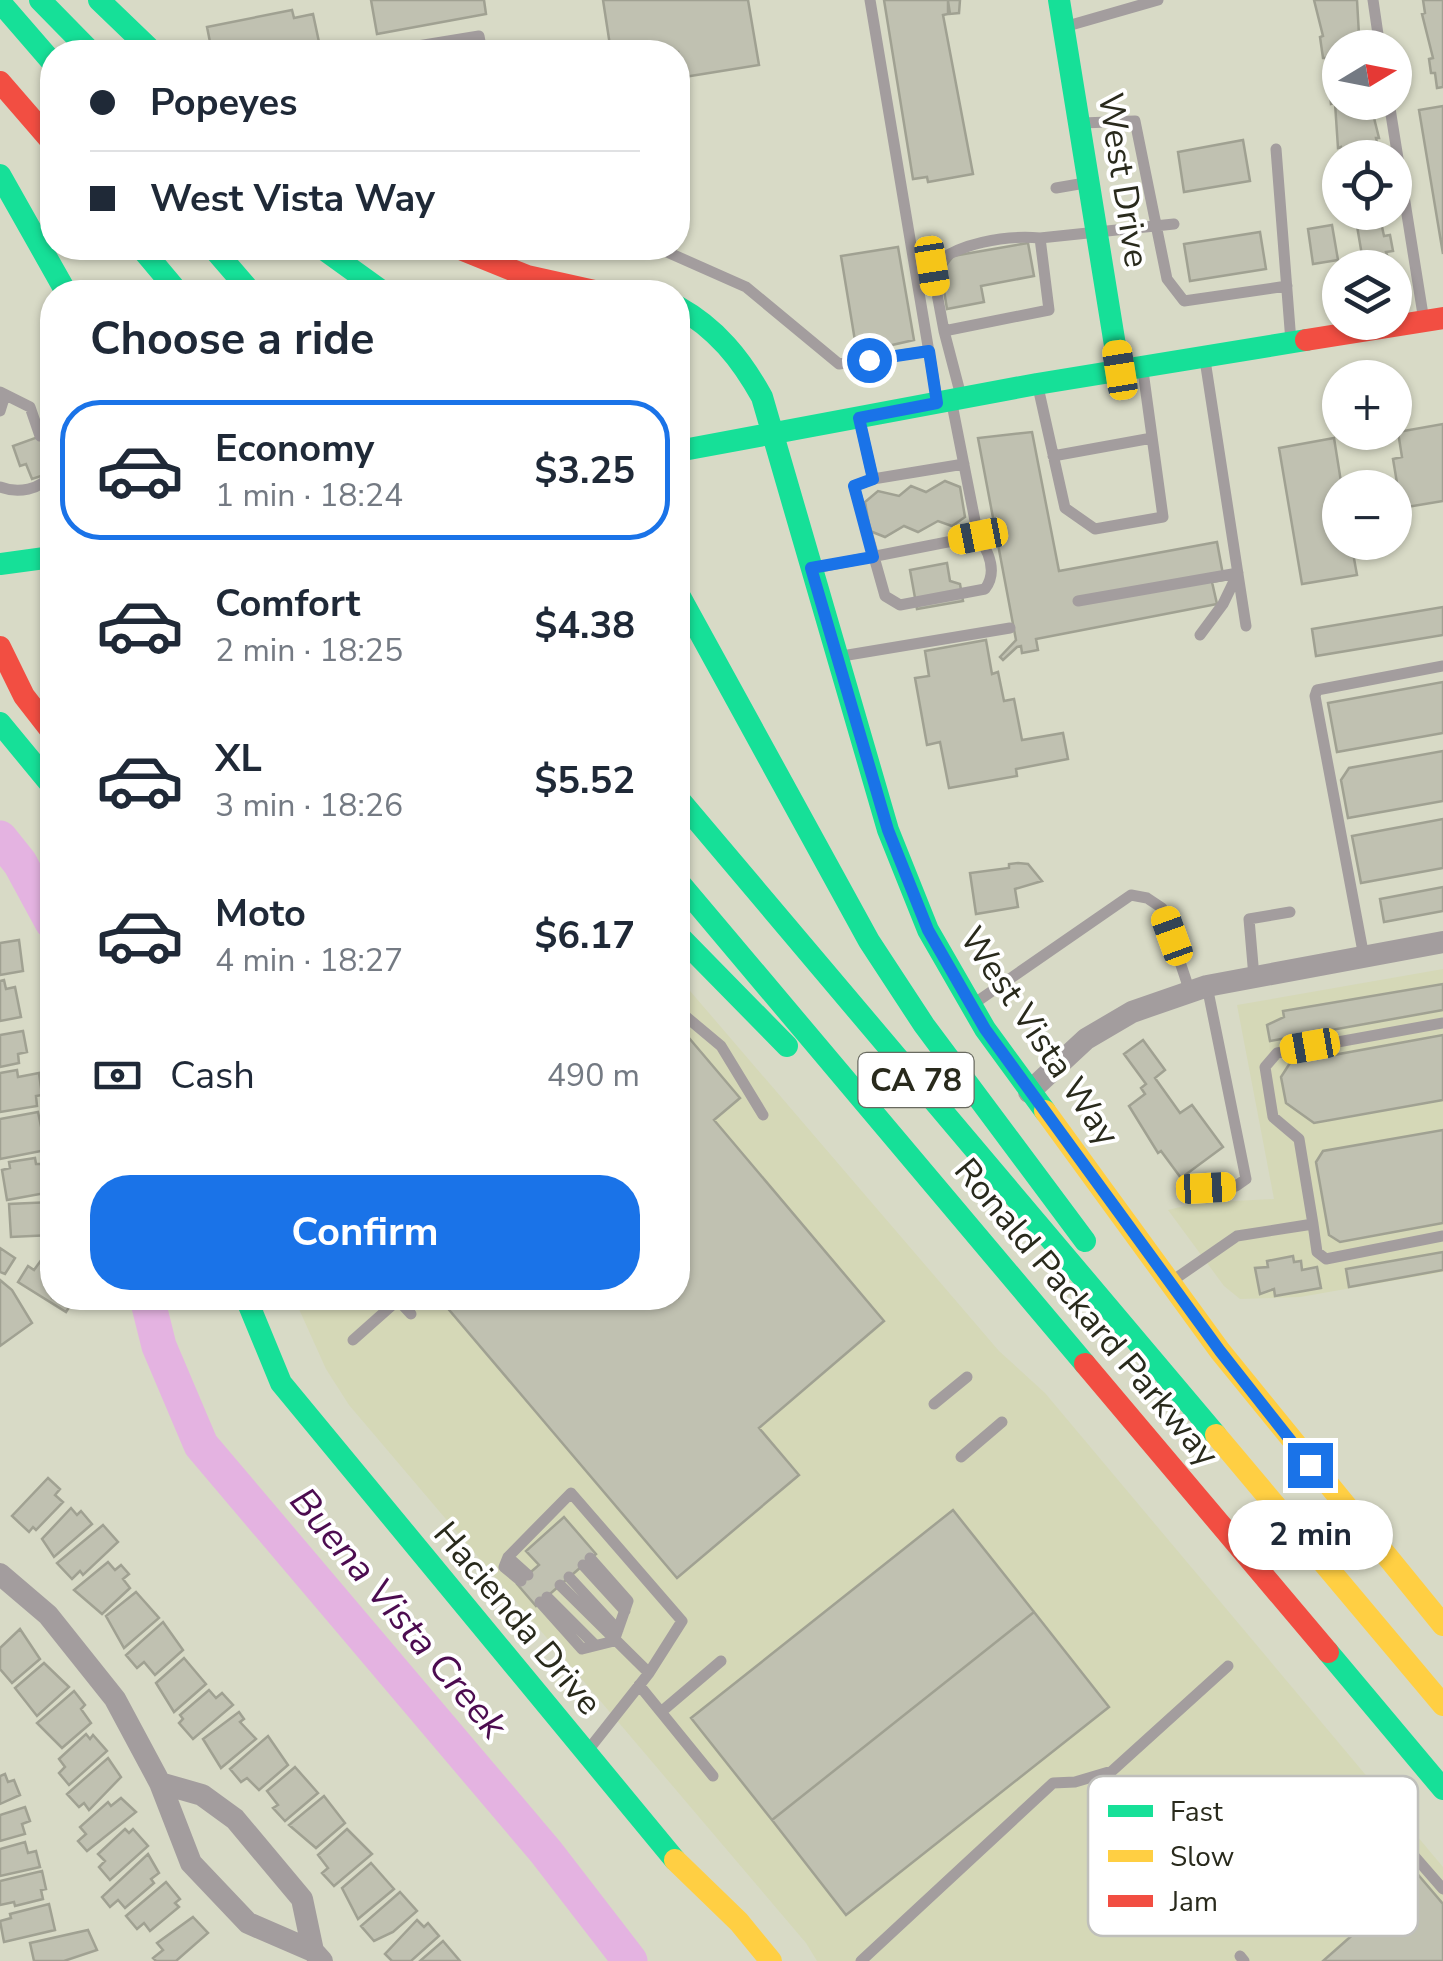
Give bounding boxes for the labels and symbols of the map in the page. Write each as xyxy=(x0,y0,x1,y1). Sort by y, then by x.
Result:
north arrow xyxy=(1322,30,1412,120)
street label: West Drive xyxy=(1087,89,1160,271)
car xyxy=(912,234,952,298)
route start xyxy=(847,338,892,383)
car xyxy=(1100,338,1140,402)
car xyxy=(946,516,1010,556)
car xyxy=(1148,903,1196,969)
street label: West Vista Way xyxy=(949,918,1130,1155)
car xyxy=(1278,1026,1342,1066)
road number: CA 78 xyxy=(858,1053,974,1107)
street label: Ronald Packard Parkway xyxy=(944,1148,1230,1476)
car xyxy=(1175,1171,1237,1205)
route end xyxy=(1288,1443,1333,1488)
water label: Buena Vista Creek xyxy=(278,1477,520,1751)
callout: 2 min xyxy=(1228,1500,1392,1570)
street label: Hacienda Drive xyxy=(423,1512,612,1725)
legend xyxy=(1088,1776,1418,1936)
text: Fast xyxy=(1170,1793,1223,1831)
text: Slow xyxy=(1170,1838,1234,1876)
text: Jam xyxy=(1169,1883,1218,1921)

